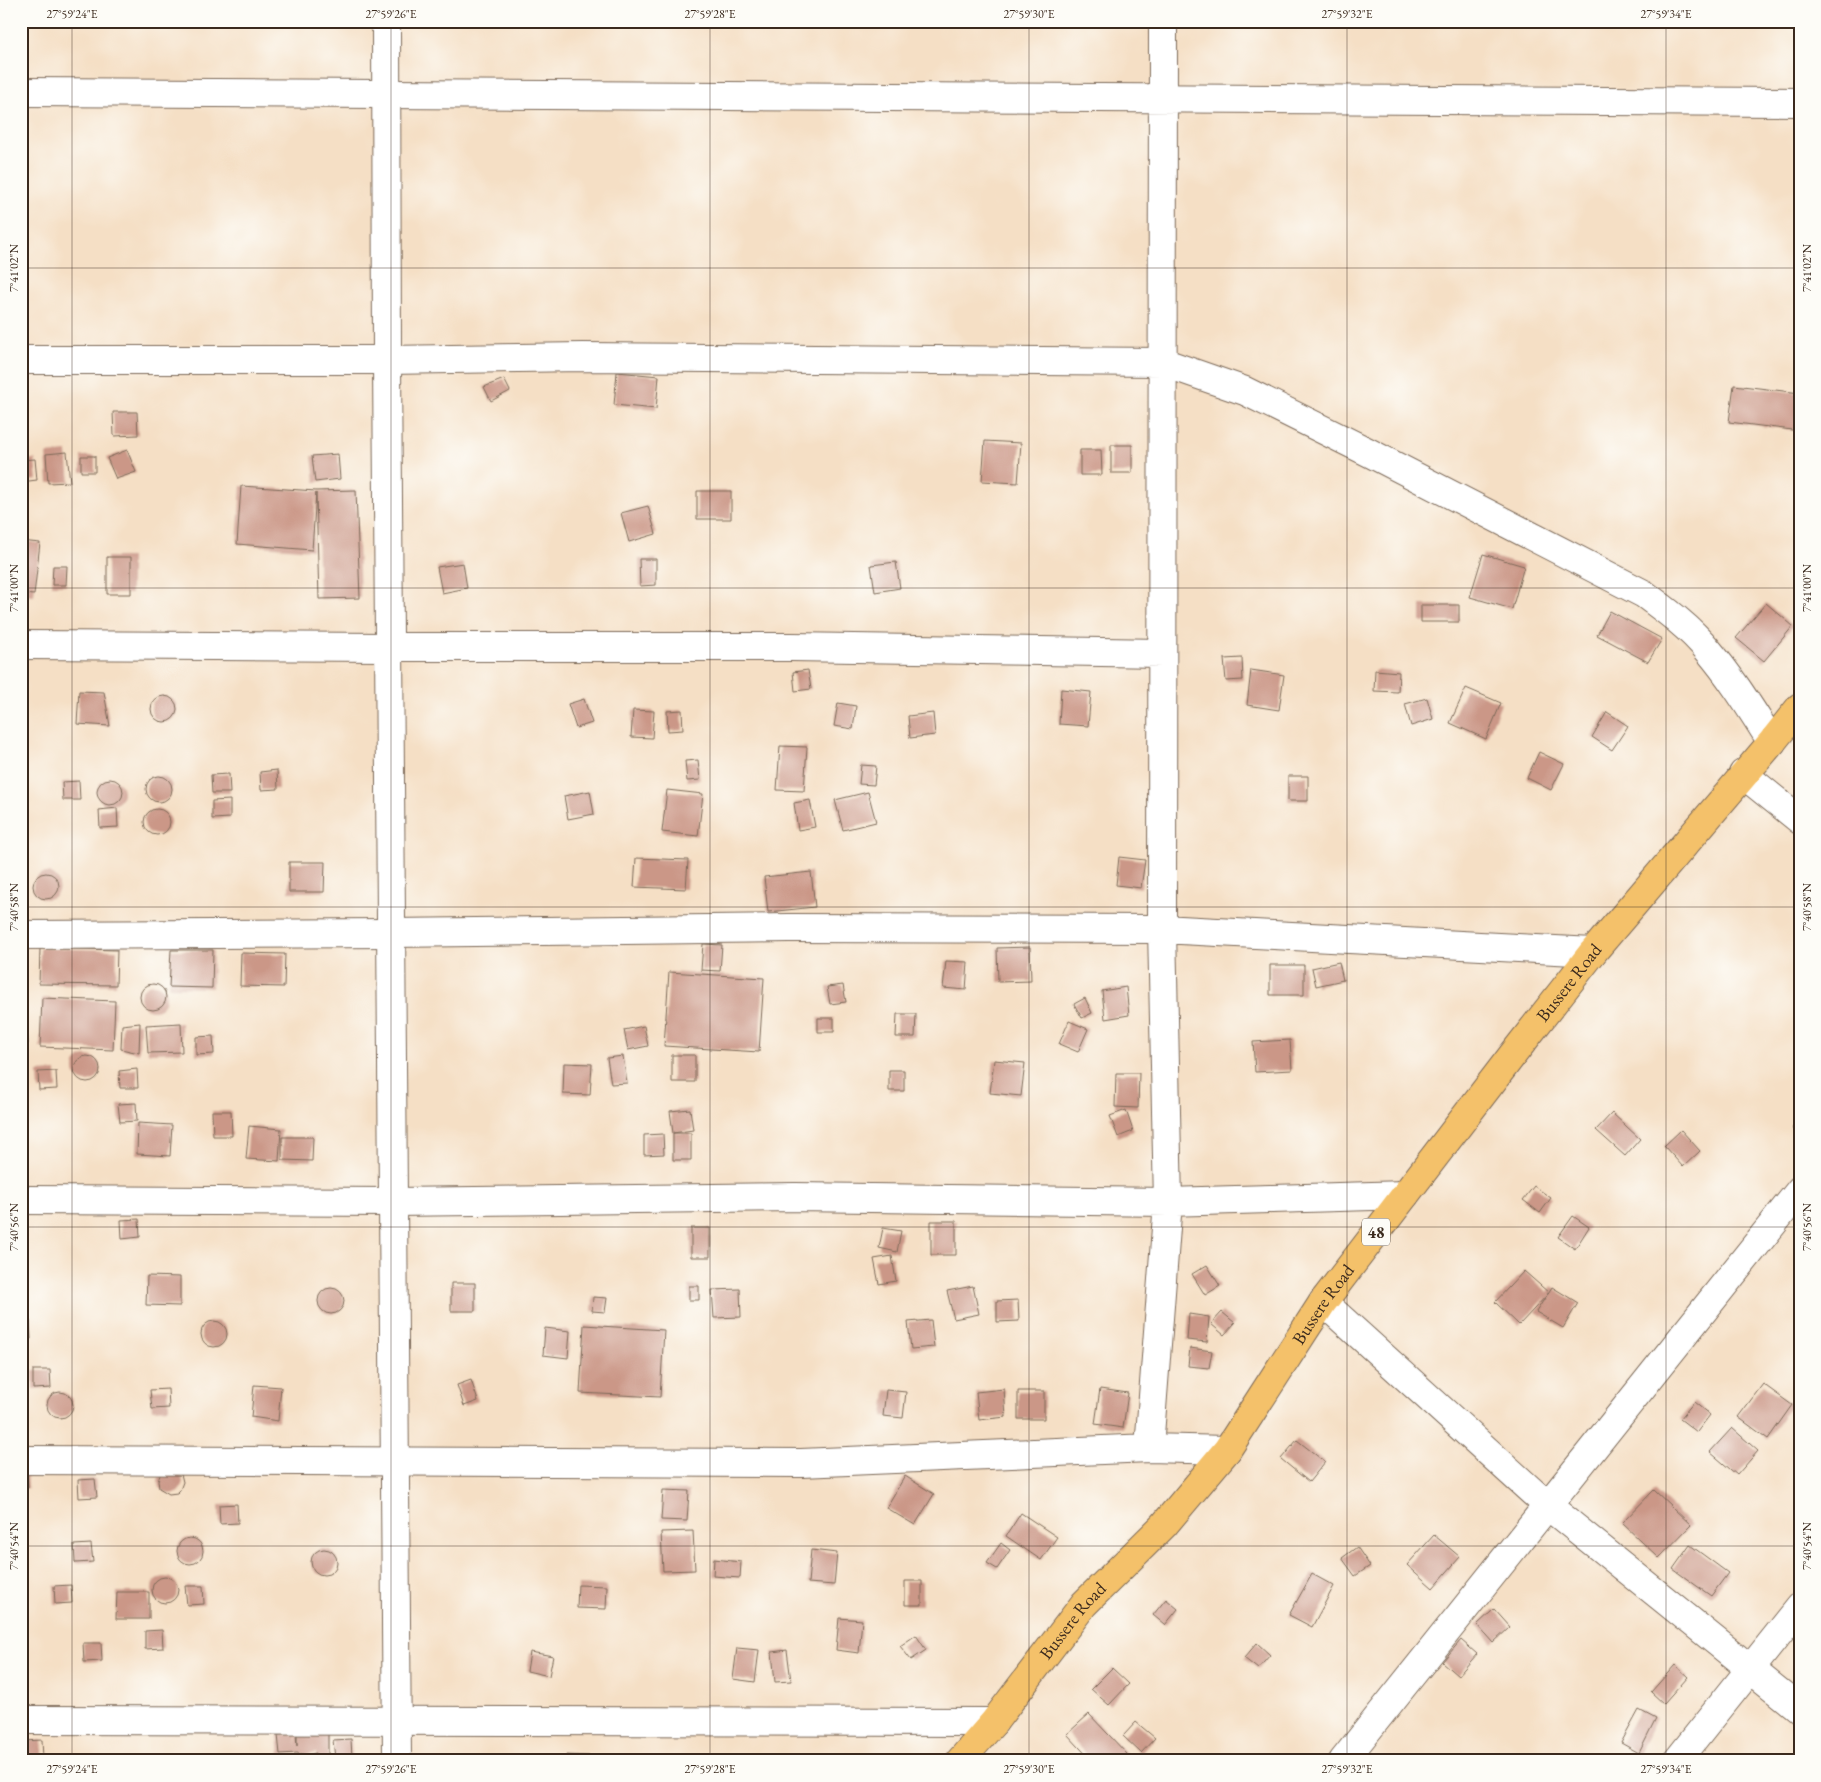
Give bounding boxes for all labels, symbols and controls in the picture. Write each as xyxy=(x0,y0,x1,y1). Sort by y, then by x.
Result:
text: 27°59'24"E xyxy=(46,6,98,22)
text: 27°59'26"E xyxy=(365,6,417,22)
text: 27°59'28"E xyxy=(684,6,736,22)
text: 27°59'30"E xyxy=(1003,6,1055,22)
text: 27°59'32"E xyxy=(1321,6,1373,22)
text: 27°59'34"E xyxy=(1640,6,1692,22)
text: 7°41'02"N xyxy=(6,243,22,292)
text: 7°41'02"N xyxy=(1799,243,1815,292)
text: 7°41'00"N xyxy=(6,563,22,612)
text: 7°41'00"N xyxy=(1799,563,1815,612)
text: 7°40'58"N xyxy=(6,882,22,931)
text: 7°40'58"N xyxy=(1799,882,1815,931)
street label: Bussere Road xyxy=(1531,938,1607,1026)
text: 7°40'56"N xyxy=(6,1202,22,1251)
text: 7°40'56"N xyxy=(1799,1202,1815,1251)
road number: 48 xyxy=(1362,1218,1390,1246)
street label: Bussere Road xyxy=(1287,1259,1359,1349)
text: 7°40'54"N xyxy=(6,1521,22,1570)
text: 7°40'54"N xyxy=(1799,1521,1815,1570)
street label: Bussere Road xyxy=(1034,1576,1111,1664)
text: 27°59'24"E xyxy=(46,1761,98,1777)
text: 27°59'26"E xyxy=(365,1761,417,1777)
text: 27°59'28"E xyxy=(684,1761,736,1777)
text: 27°59'30"E xyxy=(1003,1761,1055,1777)
text: 27°59'32"E xyxy=(1321,1761,1373,1777)
text: 27°59'34"E xyxy=(1640,1761,1692,1777)

